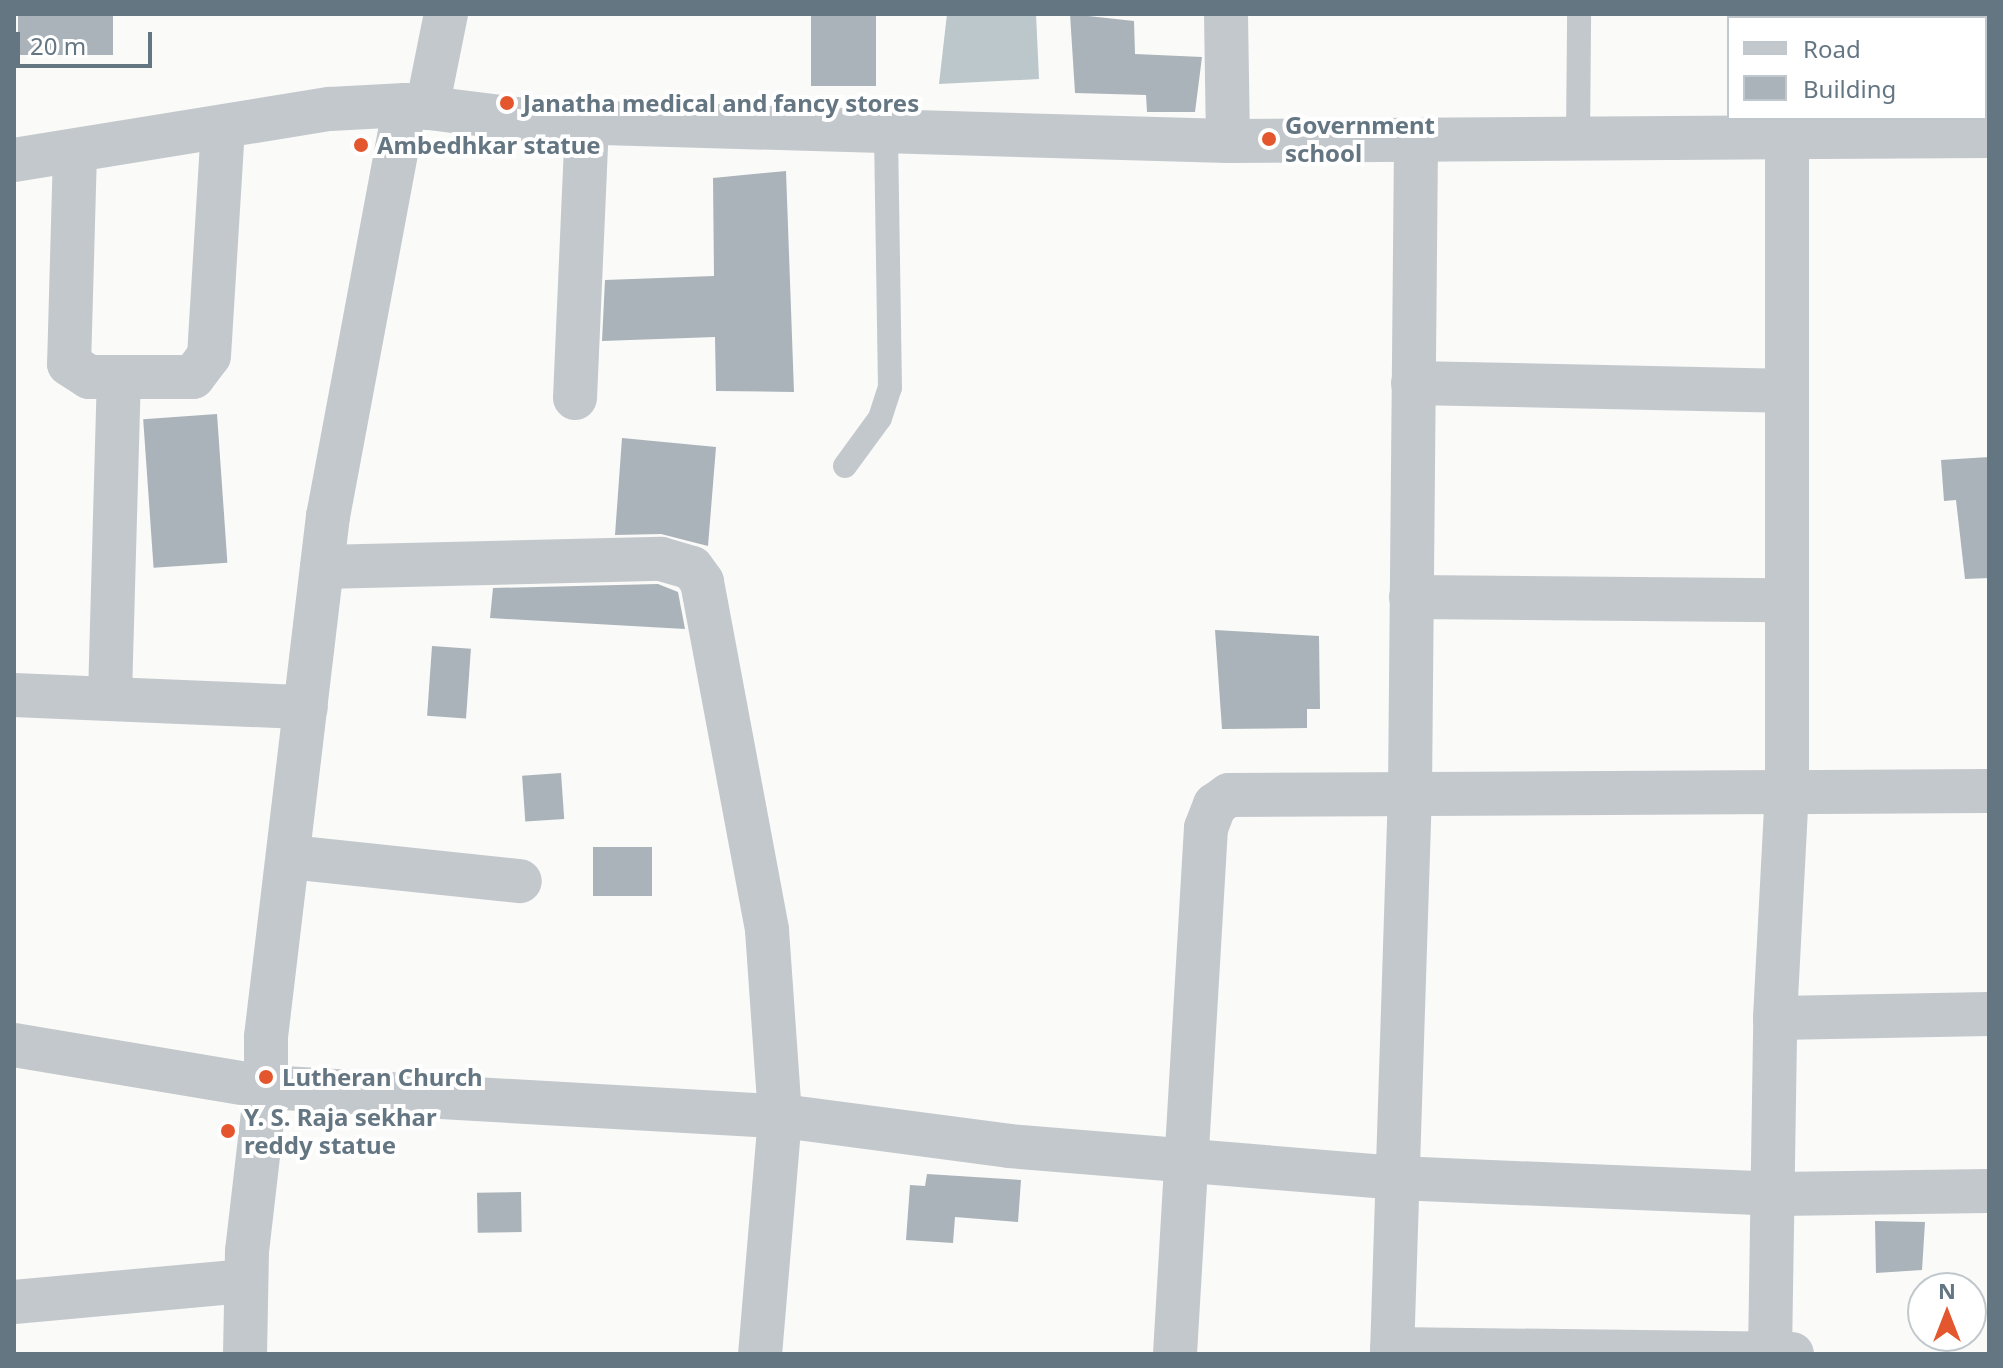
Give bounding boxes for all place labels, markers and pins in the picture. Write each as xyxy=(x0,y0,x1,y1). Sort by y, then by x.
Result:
place label: Janatha medical and fancy stores xyxy=(523,89,919,117)
marker: Janatha medical and fancy stores xyxy=(498,94,516,112)
place label: Government school xyxy=(1285,111,1435,167)
marker: Government school xyxy=(1260,130,1278,148)
place label: Ambedhkar statue xyxy=(377,131,601,159)
marker: Ambedhkar statue xyxy=(352,136,370,154)
place label: Lutheran Church xyxy=(282,1063,483,1091)
marker: Lutheran Church xyxy=(257,1068,275,1086)
place label: Y. S. Raja sekhar reddy statue xyxy=(244,1103,437,1159)
marker: Y. S. Raja sekhar reddy statue xyxy=(219,1122,237,1140)

